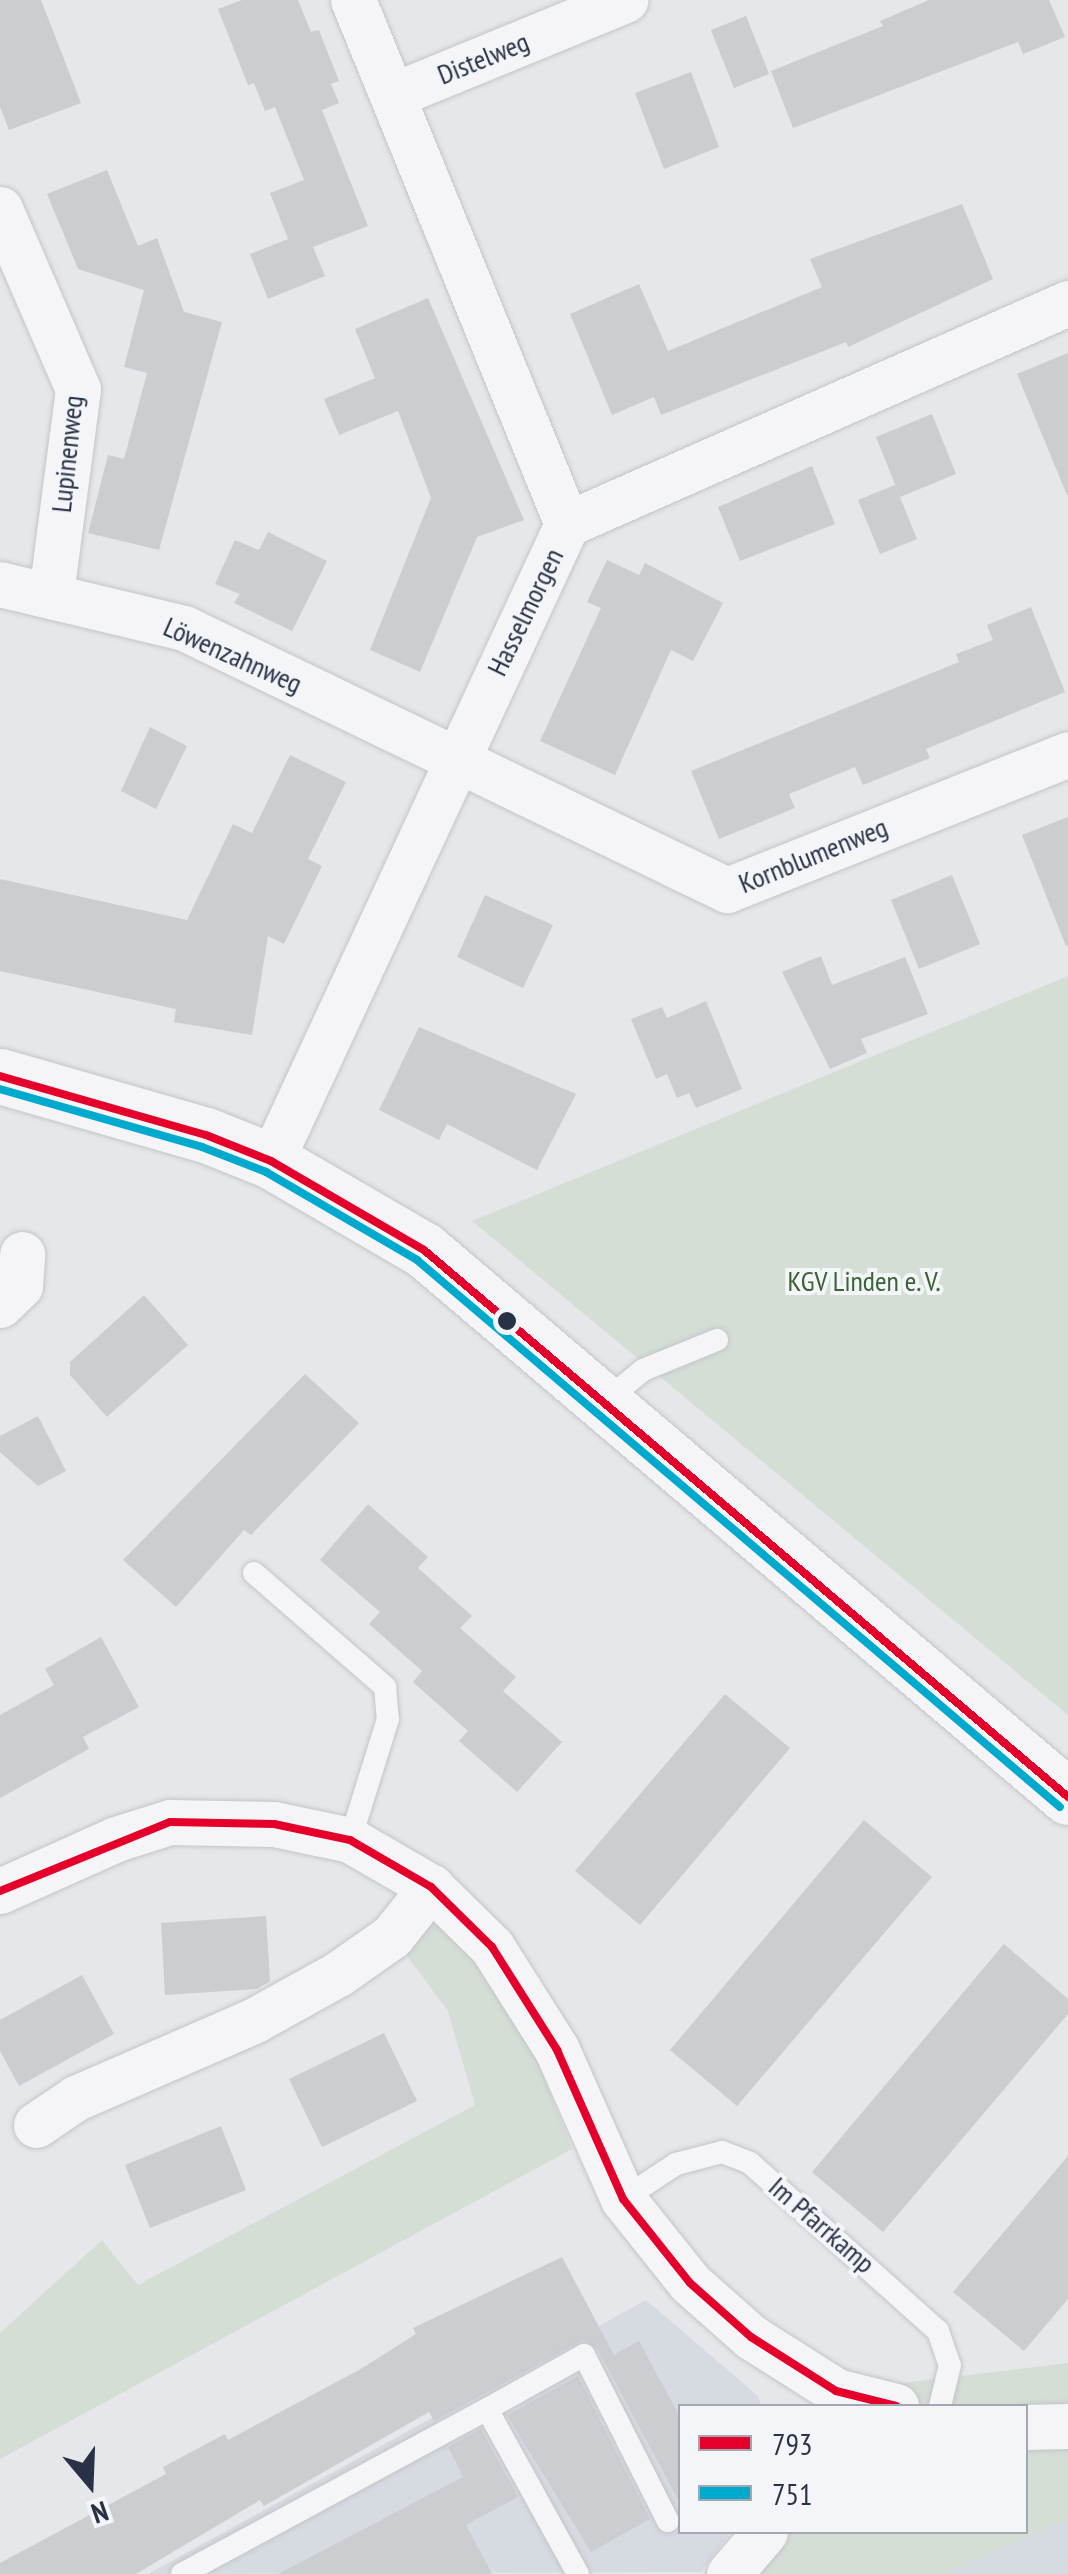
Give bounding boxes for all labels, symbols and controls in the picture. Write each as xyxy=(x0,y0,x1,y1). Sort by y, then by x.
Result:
street label: Distelweg xyxy=(432,25,534,91)
street label: Lupinenweg xyxy=(44,394,90,514)
street label: Hasselmorgen xyxy=(480,543,570,681)
street label: Löwenzahnweg xyxy=(159,610,307,700)
street label: Kornblumenweg xyxy=(734,810,892,900)
park label: KGV Linden e. V. xyxy=(786,1264,942,1298)
unlabelled marker xyxy=(497,1311,517,1331)
street label: Im Pfarrkamp xyxy=(762,2170,882,2280)
legend xyxy=(678,2404,1028,2534)
text: 793 xyxy=(772,2424,813,2463)
north arrow xyxy=(40,2434,140,2534)
text: 751 xyxy=(772,2474,813,2513)
text: N xyxy=(87,2493,113,2533)

